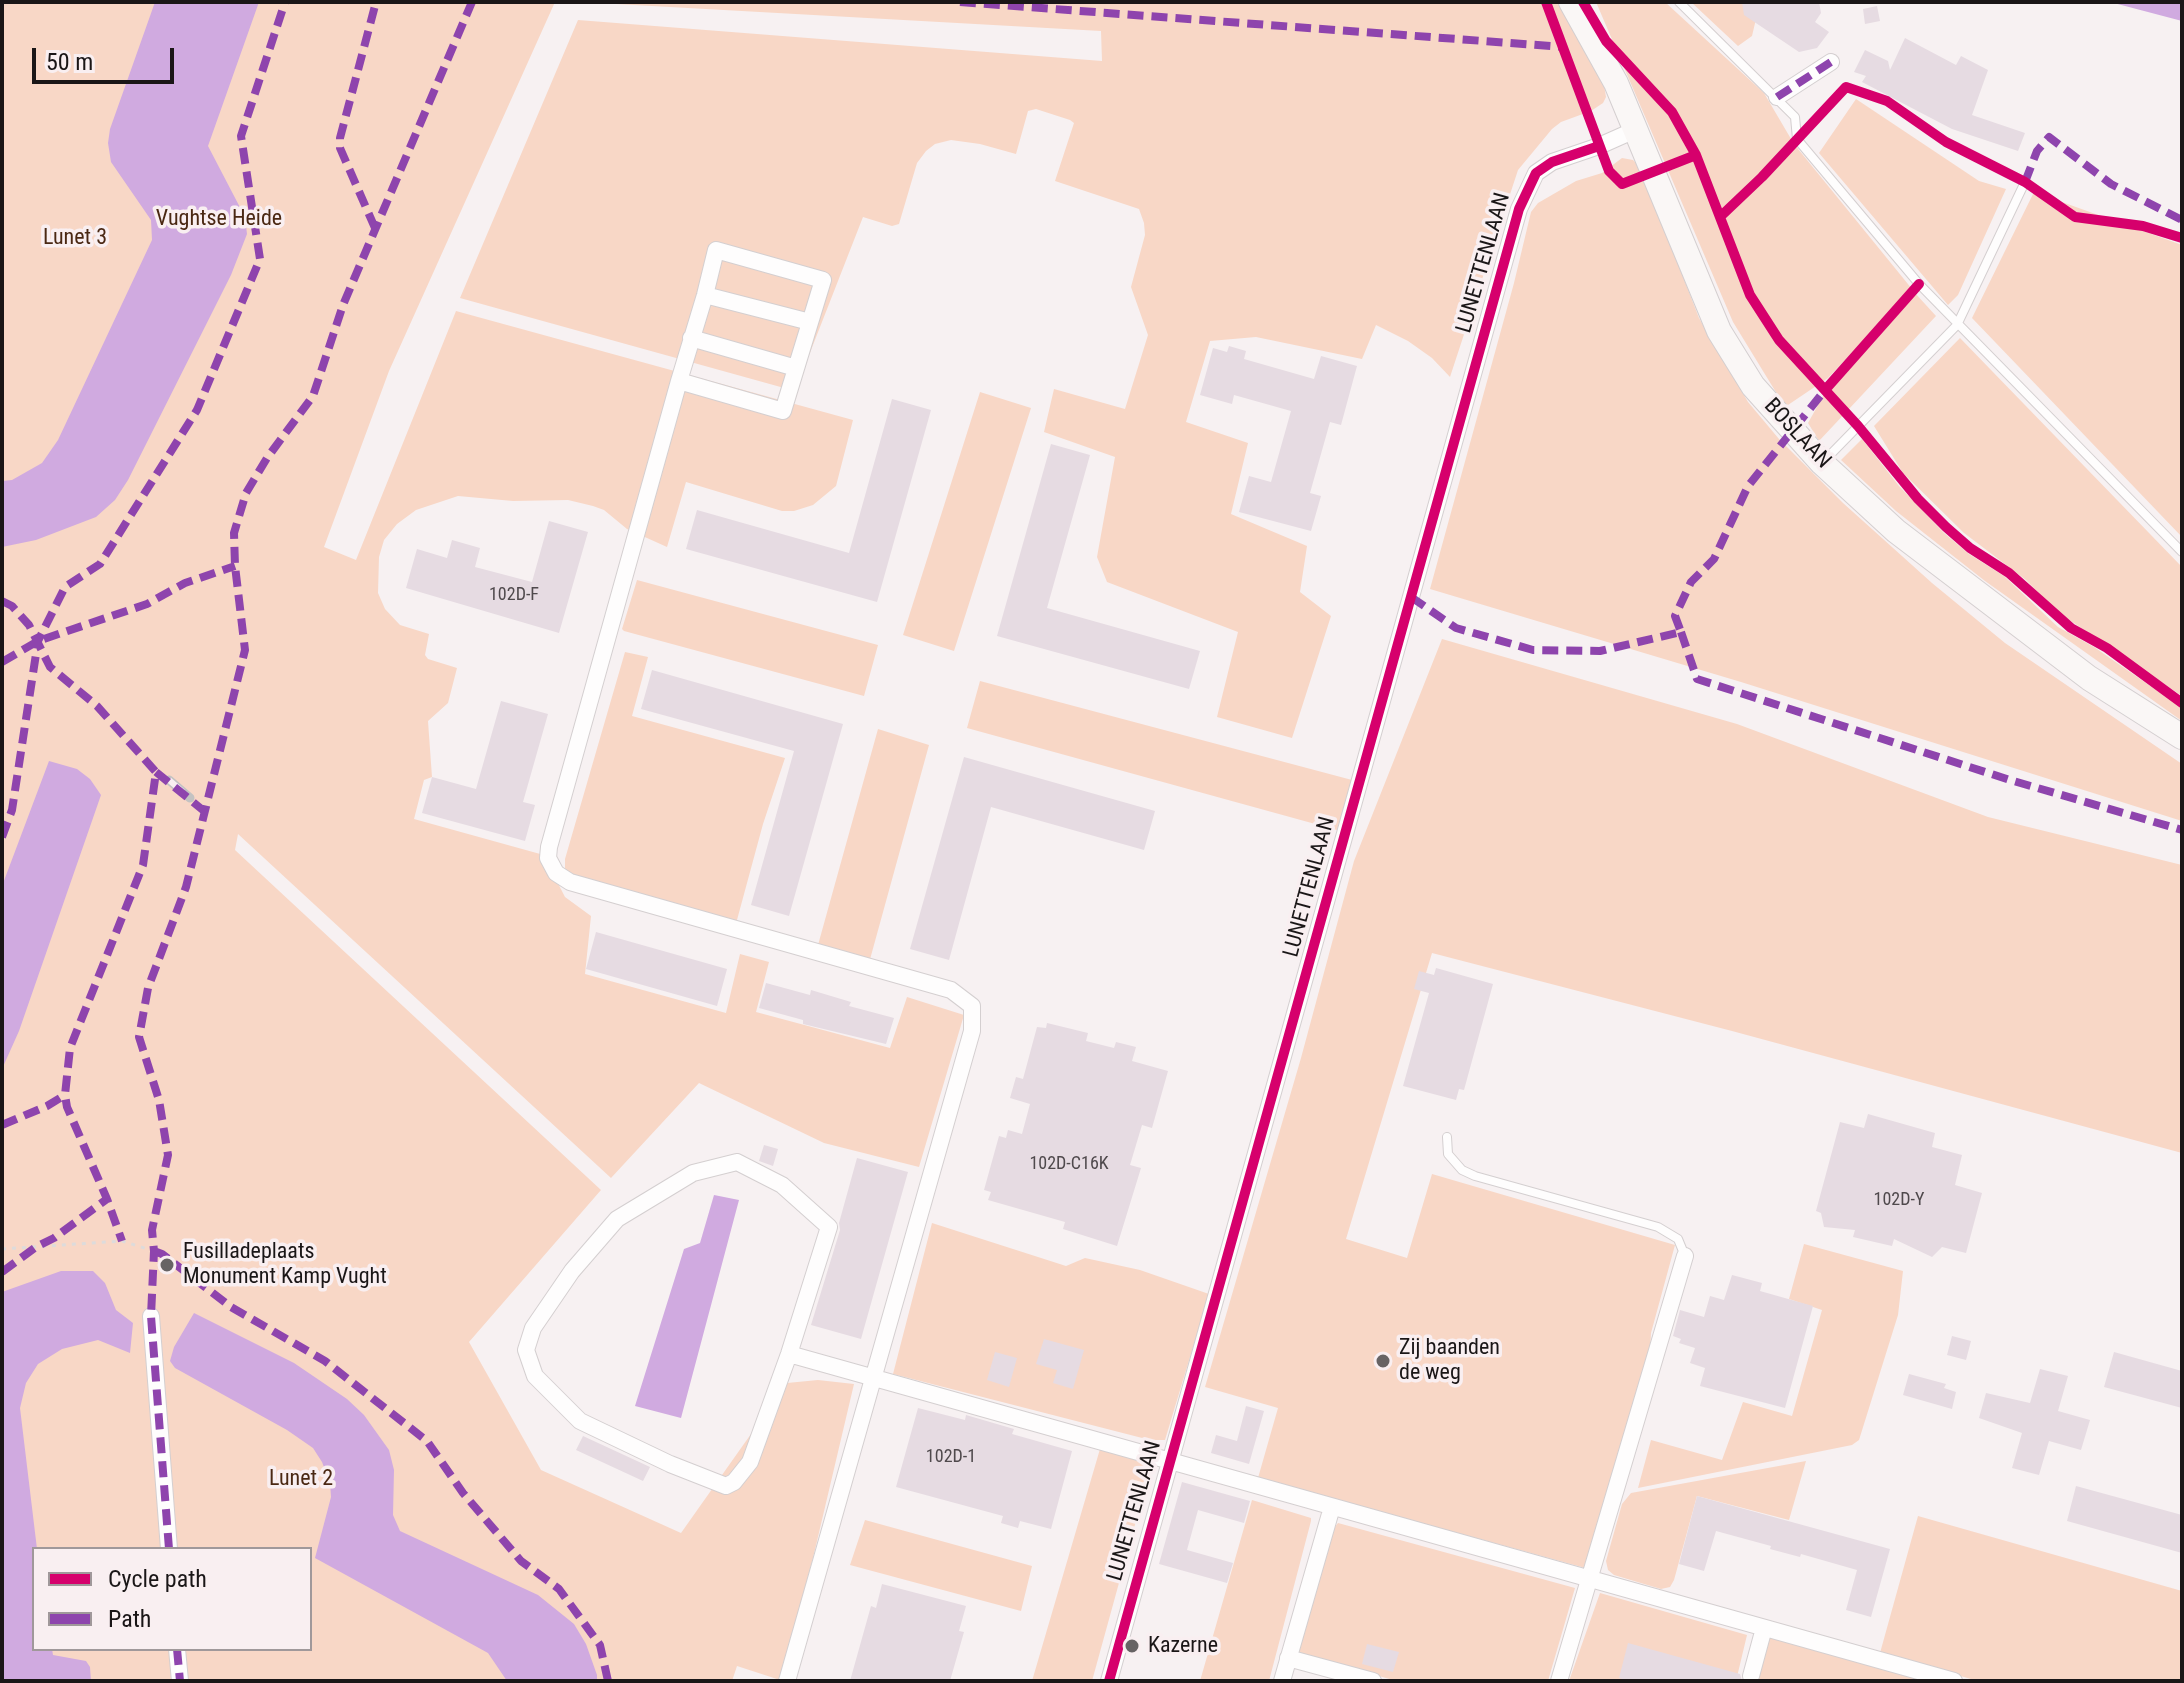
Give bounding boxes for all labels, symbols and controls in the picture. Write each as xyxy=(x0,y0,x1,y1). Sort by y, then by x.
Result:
scale bar xyxy=(36,32,178,82)
text: 50 m xyxy=(46,48,93,76)
street label: LUNETTENLAAN xyxy=(1451,190,1517,336)
park label: Vughtse Heide xyxy=(156,206,282,232)
park label: Lunet 3 xyxy=(43,225,107,251)
street label: BOSLAAN xyxy=(1758,393,1836,475)
house number: 102D-F xyxy=(489,584,539,606)
street label: LUNETTENLAAN xyxy=(1279,814,1341,960)
house number: 102D-C16K xyxy=(1029,1153,1109,1175)
house number: 102D-Y xyxy=(1874,1189,1924,1211)
place label: Fusilladeplaats Monument Kamp Vught xyxy=(183,1239,387,1290)
marker: Fusilladeplaats Monument Kamp Vught xyxy=(158,1256,176,1274)
place label: Zij baanden de weg xyxy=(1399,1335,1500,1386)
marker: Zij baanden de weg xyxy=(1374,1352,1392,1370)
street label: LUNETTENLAAN xyxy=(1102,1438,1168,1584)
house number: 102D-1 xyxy=(926,1446,976,1468)
park label: Lunet 2 xyxy=(269,1466,333,1492)
legend xyxy=(32,1547,312,1651)
text: Cycle path xyxy=(108,1565,207,1593)
text: Path xyxy=(108,1605,151,1633)
place label: Kazerne xyxy=(1148,1633,1218,1659)
marker: Kazerne xyxy=(1123,1637,1141,1655)

